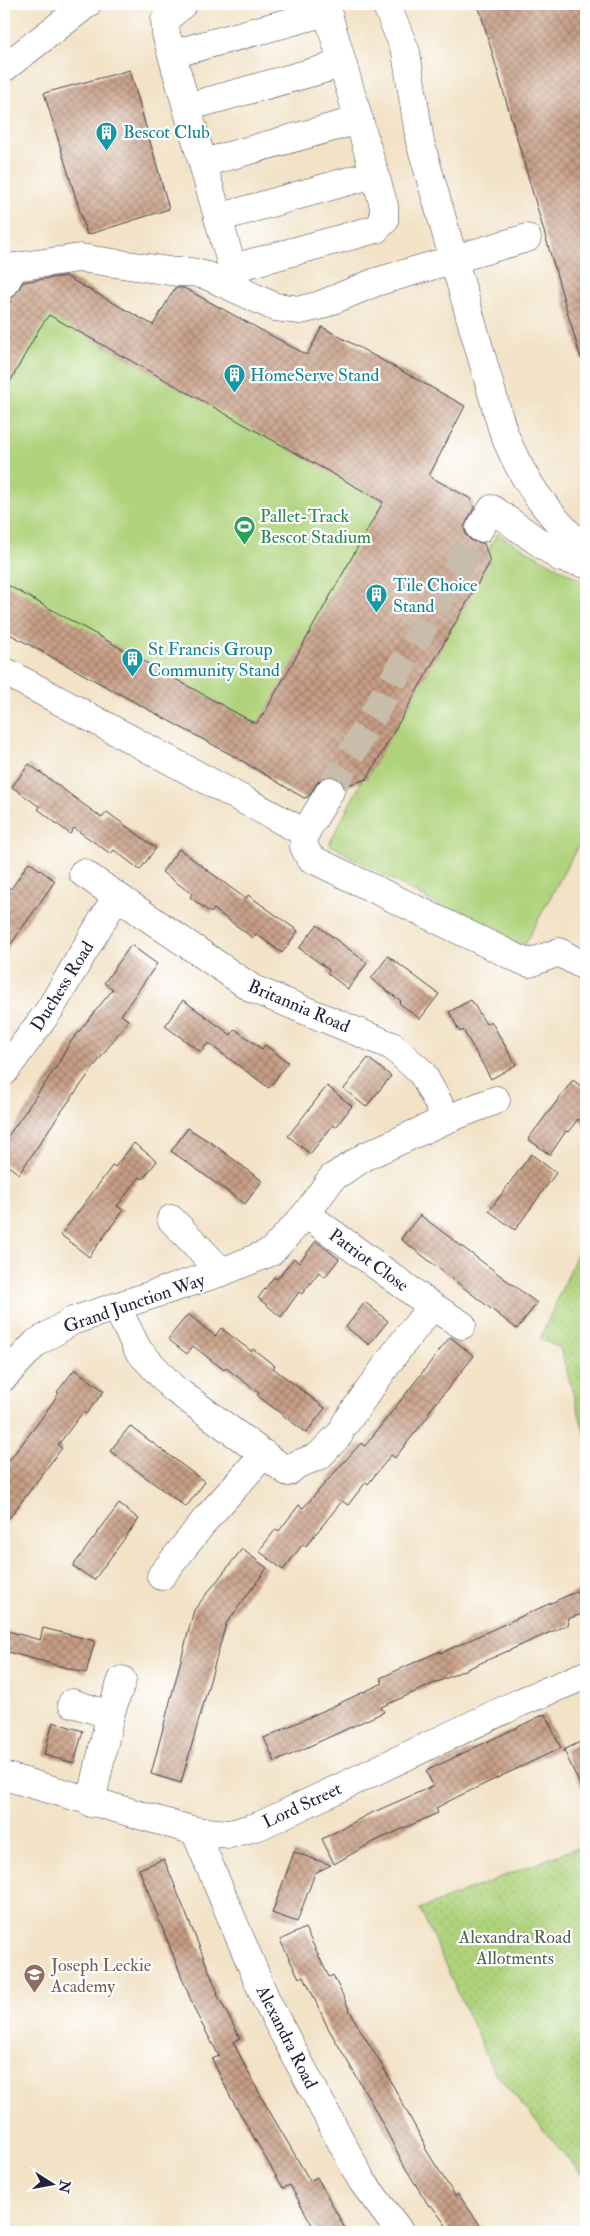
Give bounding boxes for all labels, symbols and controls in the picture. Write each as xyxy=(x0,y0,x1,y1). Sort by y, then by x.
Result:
building icon: Bescot Club xyxy=(95,120,119,151)
place label: Bescot Club xyxy=(123,121,210,144)
building icon: HomeServe Stand xyxy=(222,363,246,394)
place label: HomeServe Stand xyxy=(250,364,379,387)
place label: Pallet-Track Bescot Stadium xyxy=(260,505,371,549)
sports icon: Pallet-Track Bescot Stadium xyxy=(232,514,256,545)
place label: Tile Choice Stand xyxy=(393,574,478,618)
building icon: Tile Choice Stand xyxy=(365,583,389,614)
place label: St Francis Group Community Stand xyxy=(148,638,280,682)
building icon: St Francis Group Community Stand xyxy=(120,647,144,678)
street label: Duchess Road xyxy=(26,937,99,1036)
street label: Britannia Road xyxy=(244,975,353,1038)
street label: Patriot Close xyxy=(324,1224,414,1297)
street label: Grand Junction Way xyxy=(60,1268,209,1338)
street label: Lord Street xyxy=(259,1777,345,1834)
park label: Alexandra Road Allotments xyxy=(458,1926,571,1970)
place label: Joseph Leckie Academy xyxy=(50,1954,152,1998)
school or university icon: Joseph Leckie Academy xyxy=(23,1963,47,1994)
street label: Alexandra Road xyxy=(250,1981,322,2093)
north arrow xyxy=(28,2158,78,2208)
text: N xyxy=(55,2178,74,2195)

